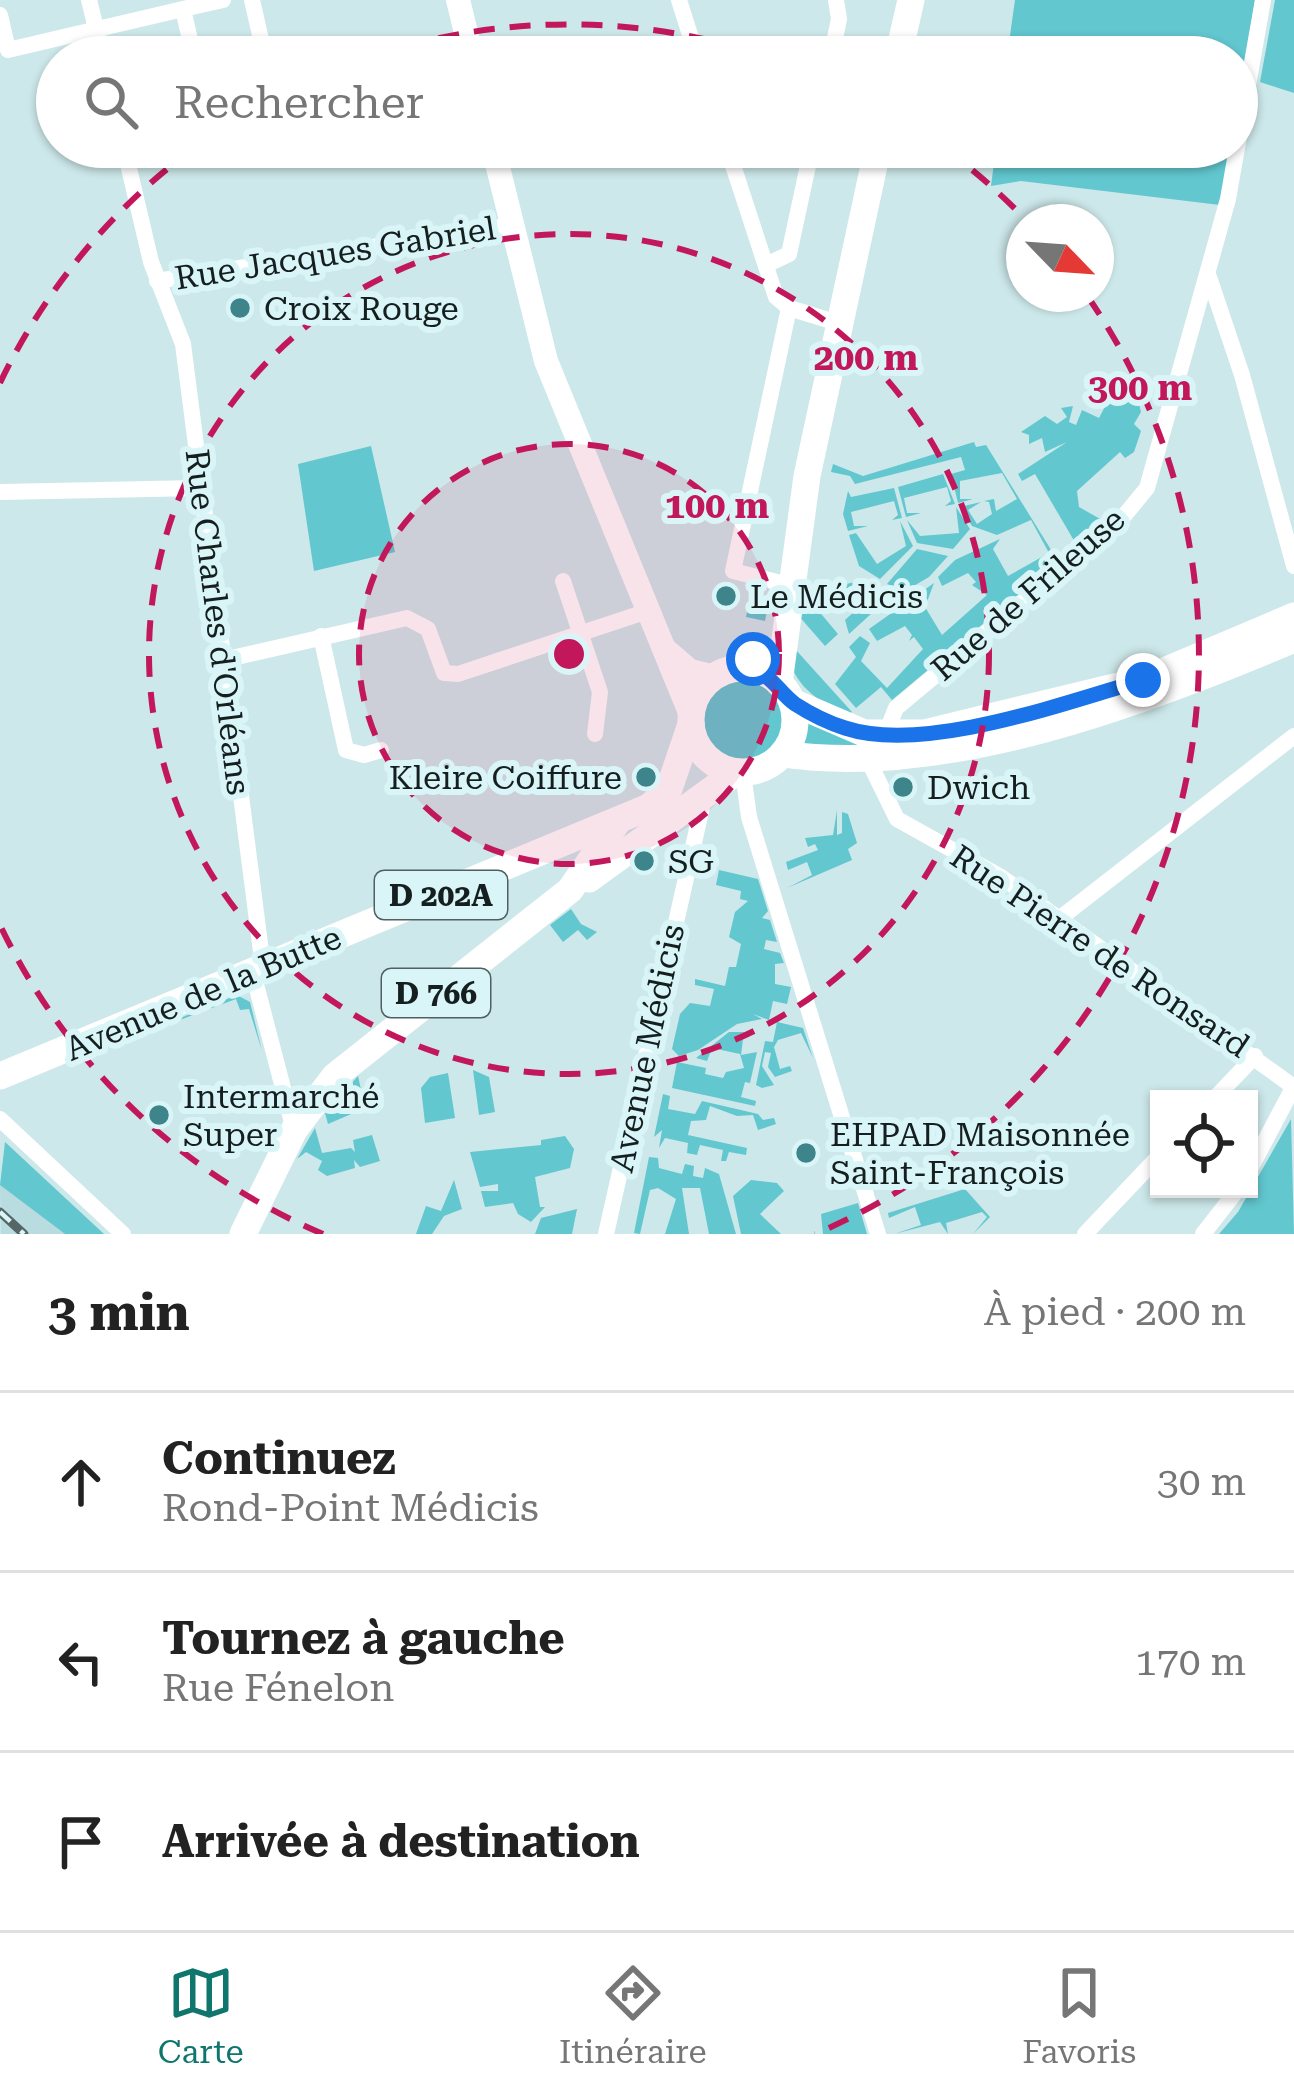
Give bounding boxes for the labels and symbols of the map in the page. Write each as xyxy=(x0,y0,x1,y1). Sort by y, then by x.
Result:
north arrow xyxy=(1006,204,1114,312)
street label: Rue Jacques Gabriel xyxy=(172,208,498,298)
place label: Croix Rouge xyxy=(264,289,459,328)
marker: Croix Rouge xyxy=(227,295,253,321)
text: 200 m xyxy=(814,337,918,379)
text: 300 m xyxy=(1088,367,1192,409)
street label: Rue Charles d'Orléans xyxy=(177,447,259,797)
text: 100 m xyxy=(665,485,769,527)
street label: Rue de Frileuse xyxy=(923,500,1133,688)
place label: Le Médicis xyxy=(750,577,923,616)
marker: Le Médicis xyxy=(713,583,739,609)
route start xyxy=(726,632,780,686)
centre of rings xyxy=(548,633,590,675)
route end xyxy=(1116,653,1170,707)
place label: Kleire Coiffure xyxy=(389,758,622,797)
marker: Kleire Coiffure xyxy=(633,764,659,790)
place label: Dwich xyxy=(927,768,1030,807)
marker: Dwich xyxy=(890,774,916,800)
street label: Rue Pierre de Ronsard xyxy=(943,836,1257,1066)
place label: SG xyxy=(668,842,714,881)
marker: SG xyxy=(631,848,657,874)
road number: D 202A xyxy=(375,871,507,919)
street label: Avenue de la Butte xyxy=(59,917,347,1069)
street label: Avenue Médicis xyxy=(602,920,692,1176)
road number: D 766 xyxy=(382,969,490,1017)
place label: Intermarché Super xyxy=(183,1077,379,1154)
marker: Intermarché Super xyxy=(146,1102,172,1128)
place label: EHPAD Maisonnée Saint-François xyxy=(830,1115,1130,1192)
marker: EHPAD Maisonnée Saint-François xyxy=(793,1140,819,1166)

